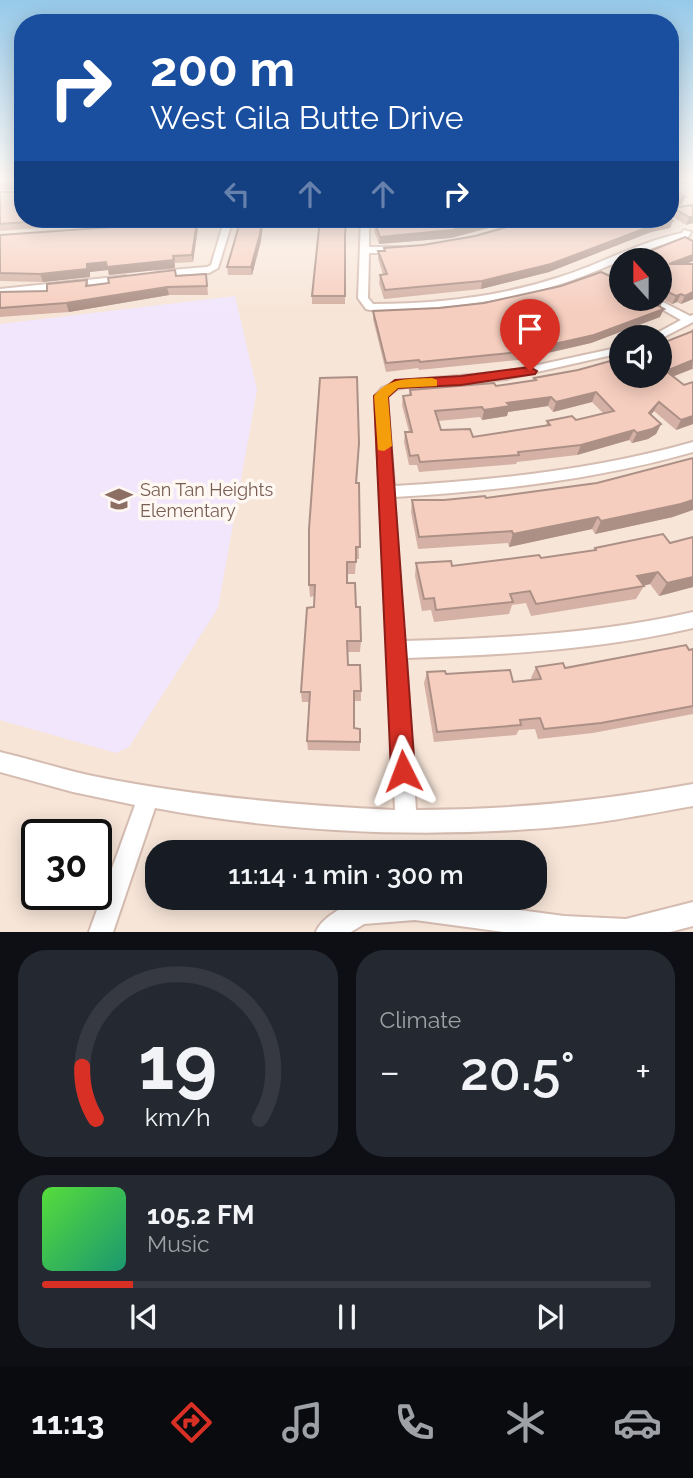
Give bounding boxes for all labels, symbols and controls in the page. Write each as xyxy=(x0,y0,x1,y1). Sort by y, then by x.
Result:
text: 200 m xyxy=(150,40,295,97)
icon: right xyxy=(35,42,126,133)
text: West Gila Butte Drive xyxy=(150,99,463,136)
icon: left xyxy=(218,175,256,213)
icon: ahead xyxy=(291,175,329,213)
icon: ahead xyxy=(364,175,402,213)
icon: right xyxy=(437,175,475,213)
north arrow xyxy=(609,248,672,312)
map controls xyxy=(609,248,672,388)
pin xyxy=(500,299,560,371)
icon: arrive xyxy=(511,310,549,348)
button: sound xyxy=(609,325,672,388)
place label: San Tan Heights Elementary xyxy=(140,479,273,521)
school or university icon: San Tan Heights Elementary xyxy=(104,484,134,514)
position arrow xyxy=(366,734,440,808)
speed limit sign: 30 xyxy=(21,819,112,910)
text: 11:14 · 1 min · 300 m xyxy=(228,860,464,890)
text: Climate xyxy=(380,1006,461,1033)
text: 19 xyxy=(138,1022,217,1107)
text: 20.5° xyxy=(460,1041,575,1102)
text: − xyxy=(380,1049,400,1094)
text: + xyxy=(635,1049,651,1094)
text: km/h xyxy=(145,1102,211,1132)
text: 105.2 FM xyxy=(147,1200,254,1230)
text: Music xyxy=(147,1230,210,1257)
icon: previous xyxy=(125,1298,163,1336)
icon: pause xyxy=(328,1298,366,1336)
icon: next xyxy=(531,1298,569,1336)
icon: directions xyxy=(167,1398,216,1447)
icon: music xyxy=(278,1398,327,1447)
icon: phone xyxy=(390,1398,439,1447)
icon: climate xyxy=(501,1398,550,1447)
icon: car xyxy=(613,1398,662,1447)
text: 11:13 xyxy=(31,1404,104,1441)

